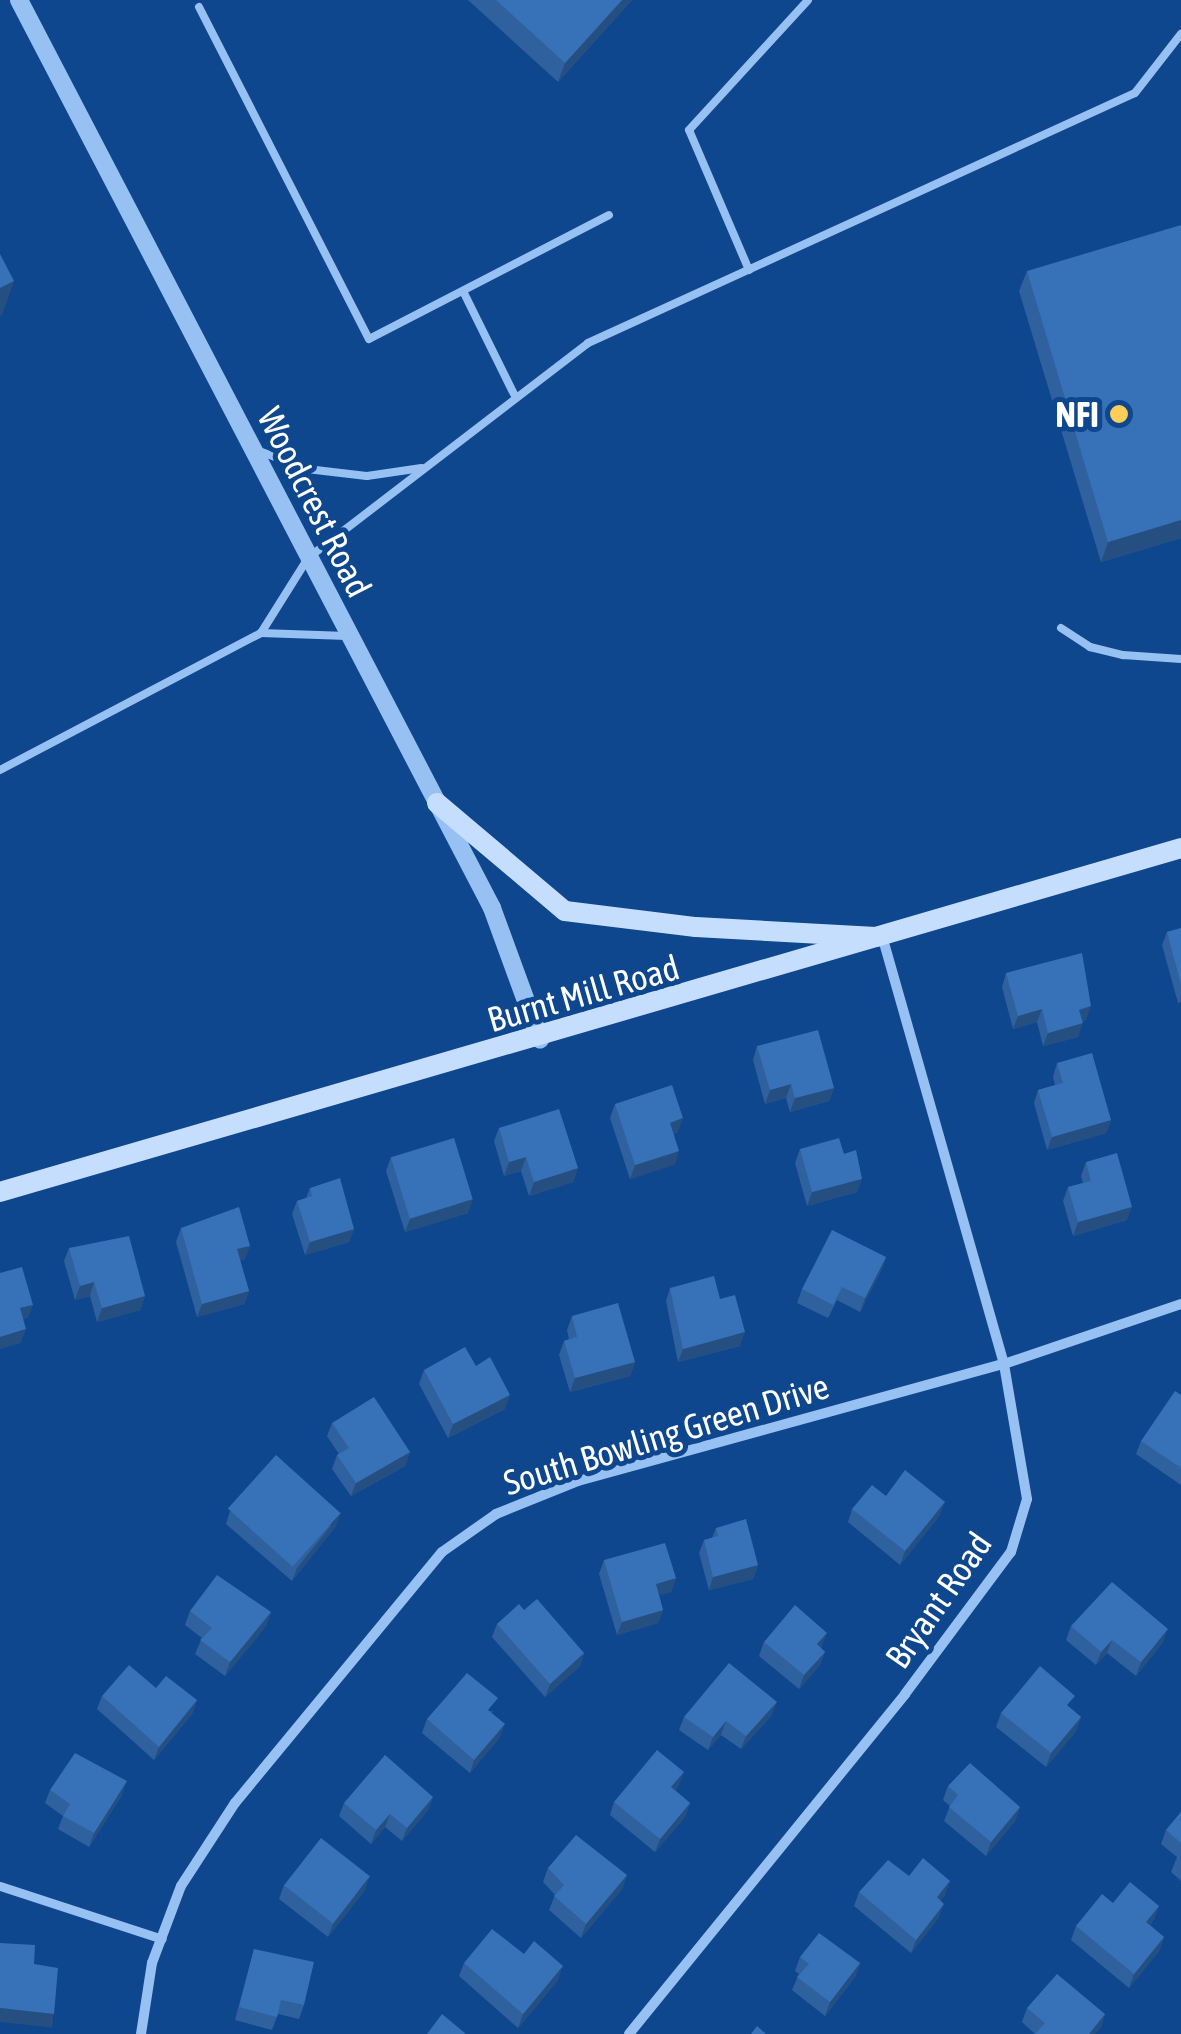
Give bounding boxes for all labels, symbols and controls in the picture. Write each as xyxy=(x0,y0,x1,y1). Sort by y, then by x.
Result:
place label: NFI xyxy=(1055,393,1099,435)
street label: Woodcrest Road xyxy=(249,400,381,604)
marker: NFI xyxy=(1108,403,1130,425)
street label: Burnt Mill Road xyxy=(482,946,684,1040)
street label: South Bowling Green Drive xyxy=(498,1365,834,1503)
street label: Bryant Road xyxy=(876,1524,1000,1676)

